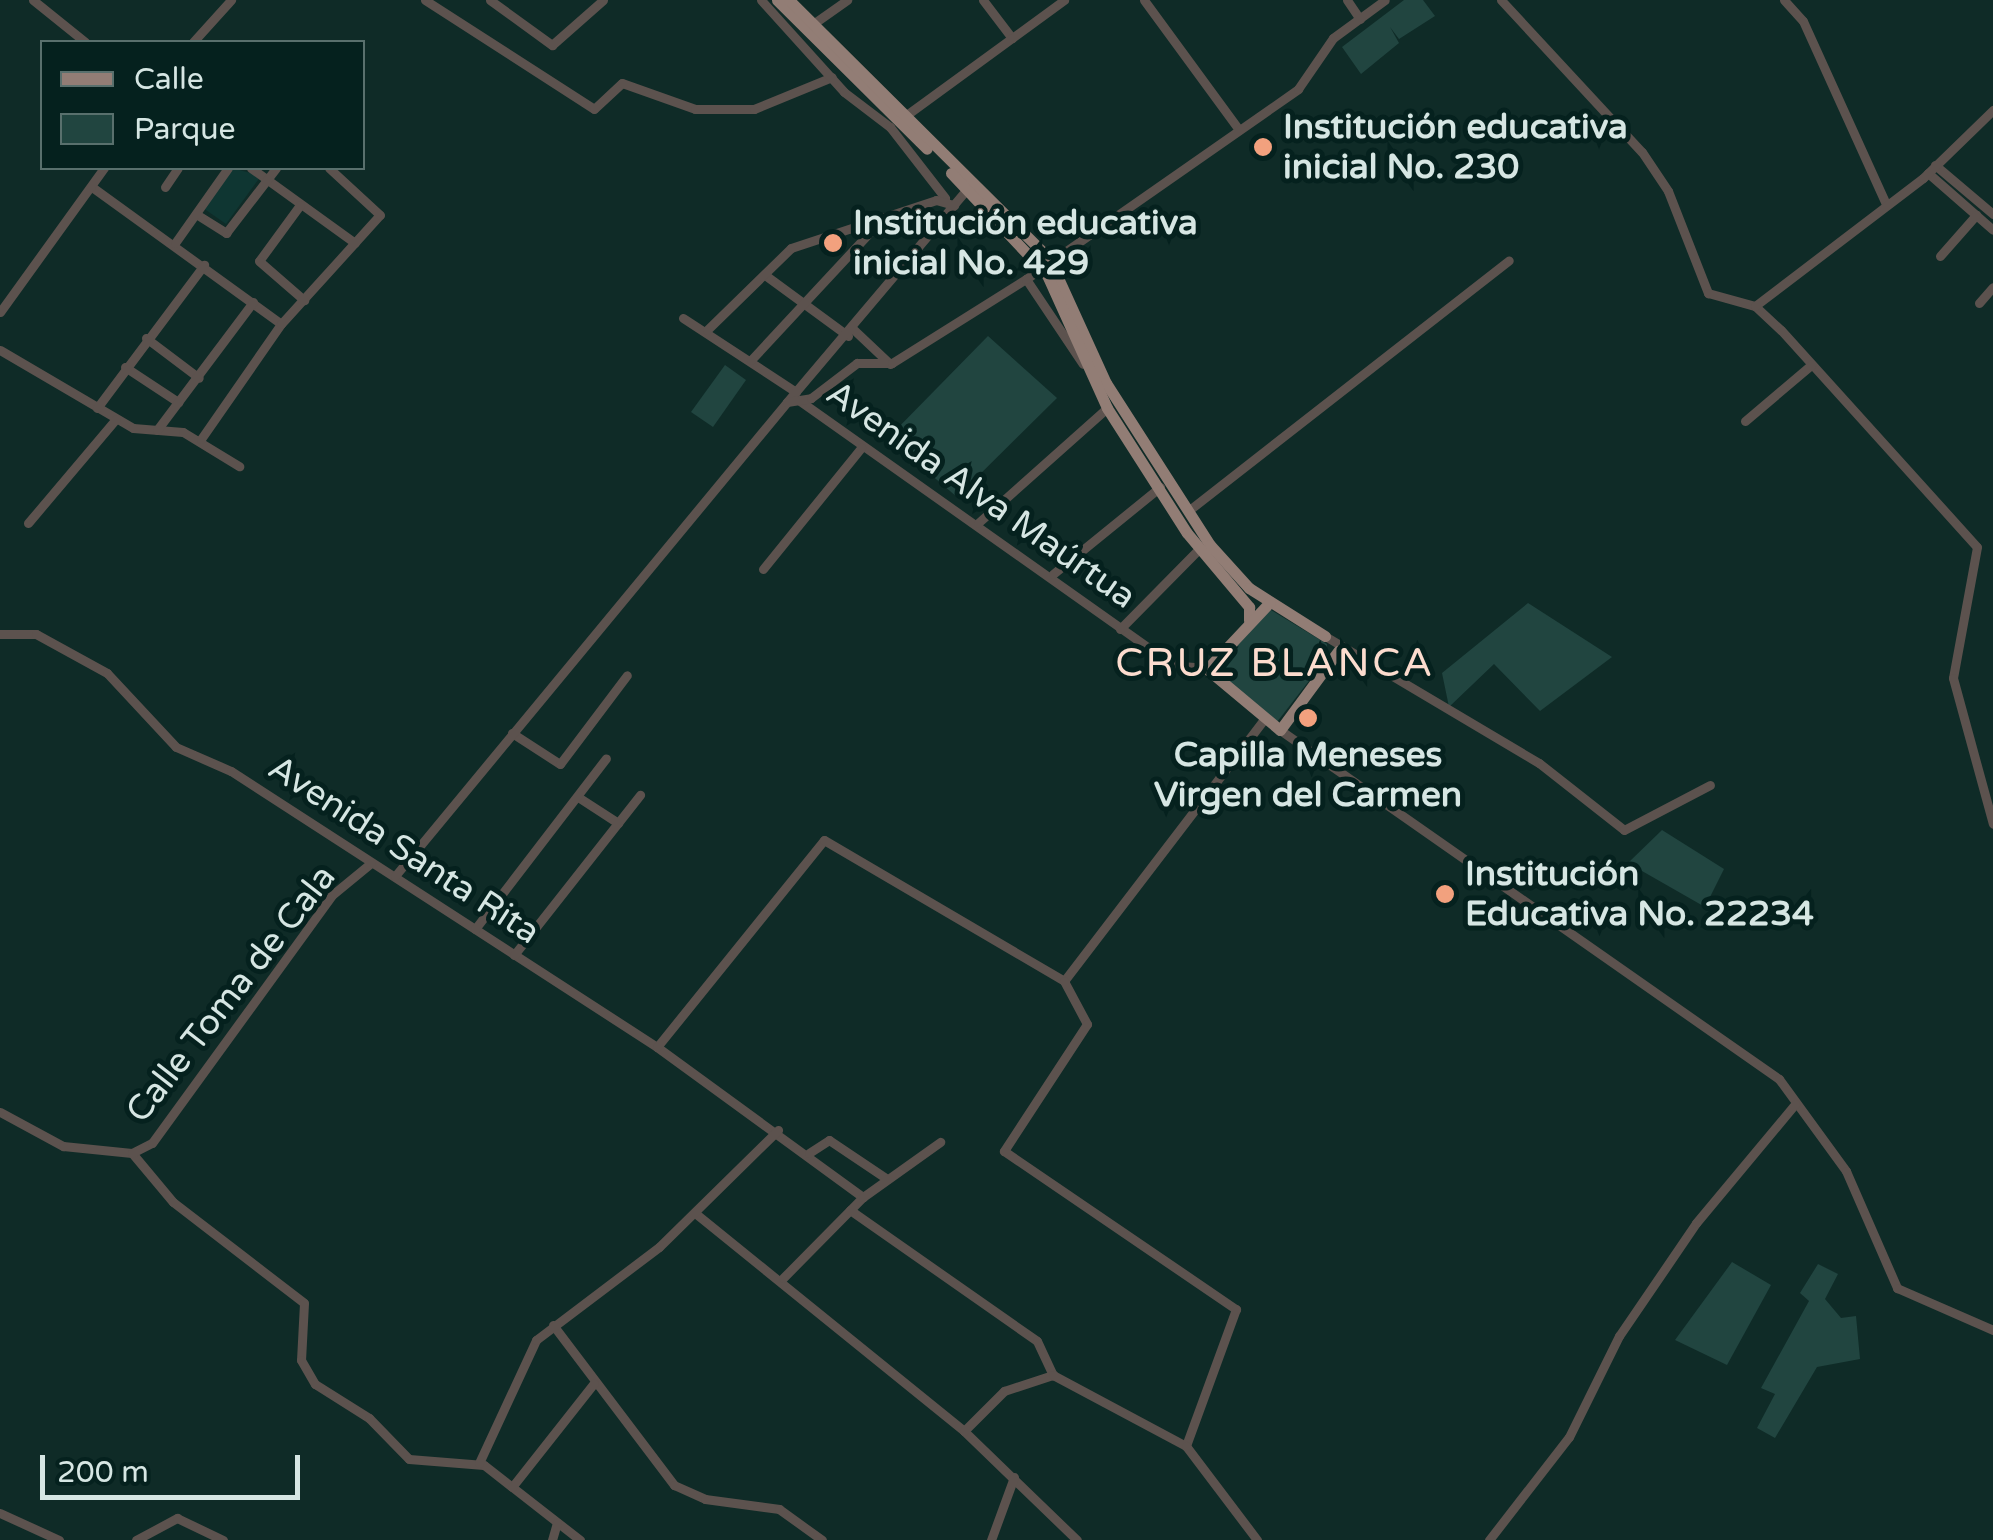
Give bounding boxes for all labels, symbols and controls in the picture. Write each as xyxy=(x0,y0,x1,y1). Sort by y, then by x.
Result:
legend xyxy=(40,40,365,170)
text: Calle xyxy=(134,61,204,98)
place label: Institución educativa inicial No. 230 xyxy=(1283,106,1628,188)
text: Parque xyxy=(134,111,235,148)
marker: Institución educativa inicial No. 230 xyxy=(1252,136,1274,158)
place label: Institución educativa inicial No. 429 xyxy=(853,202,1198,284)
marker: Institución educativa inicial No. 429 xyxy=(822,232,844,254)
street label: Avenida Alva Maúrtua xyxy=(818,372,1144,618)
district label: CRUZ BLANCA xyxy=(1115,639,1435,687)
marker: Capilla Meneses Virgen del Carmen xyxy=(1297,707,1319,729)
place label: Capilla Meneses Virgen del Carmen xyxy=(1154,734,1462,816)
street label: Avenida Santa Rita xyxy=(261,747,547,953)
place label: Institución Educativa No. 22234 xyxy=(1465,853,1814,935)
street label: Calle Toma de Cala xyxy=(117,857,345,1131)
marker: Institución Educativa No. 22234 xyxy=(1434,883,1456,905)
scale bar xyxy=(45,1435,305,1497)
text: 200 m xyxy=(57,1454,149,1491)

